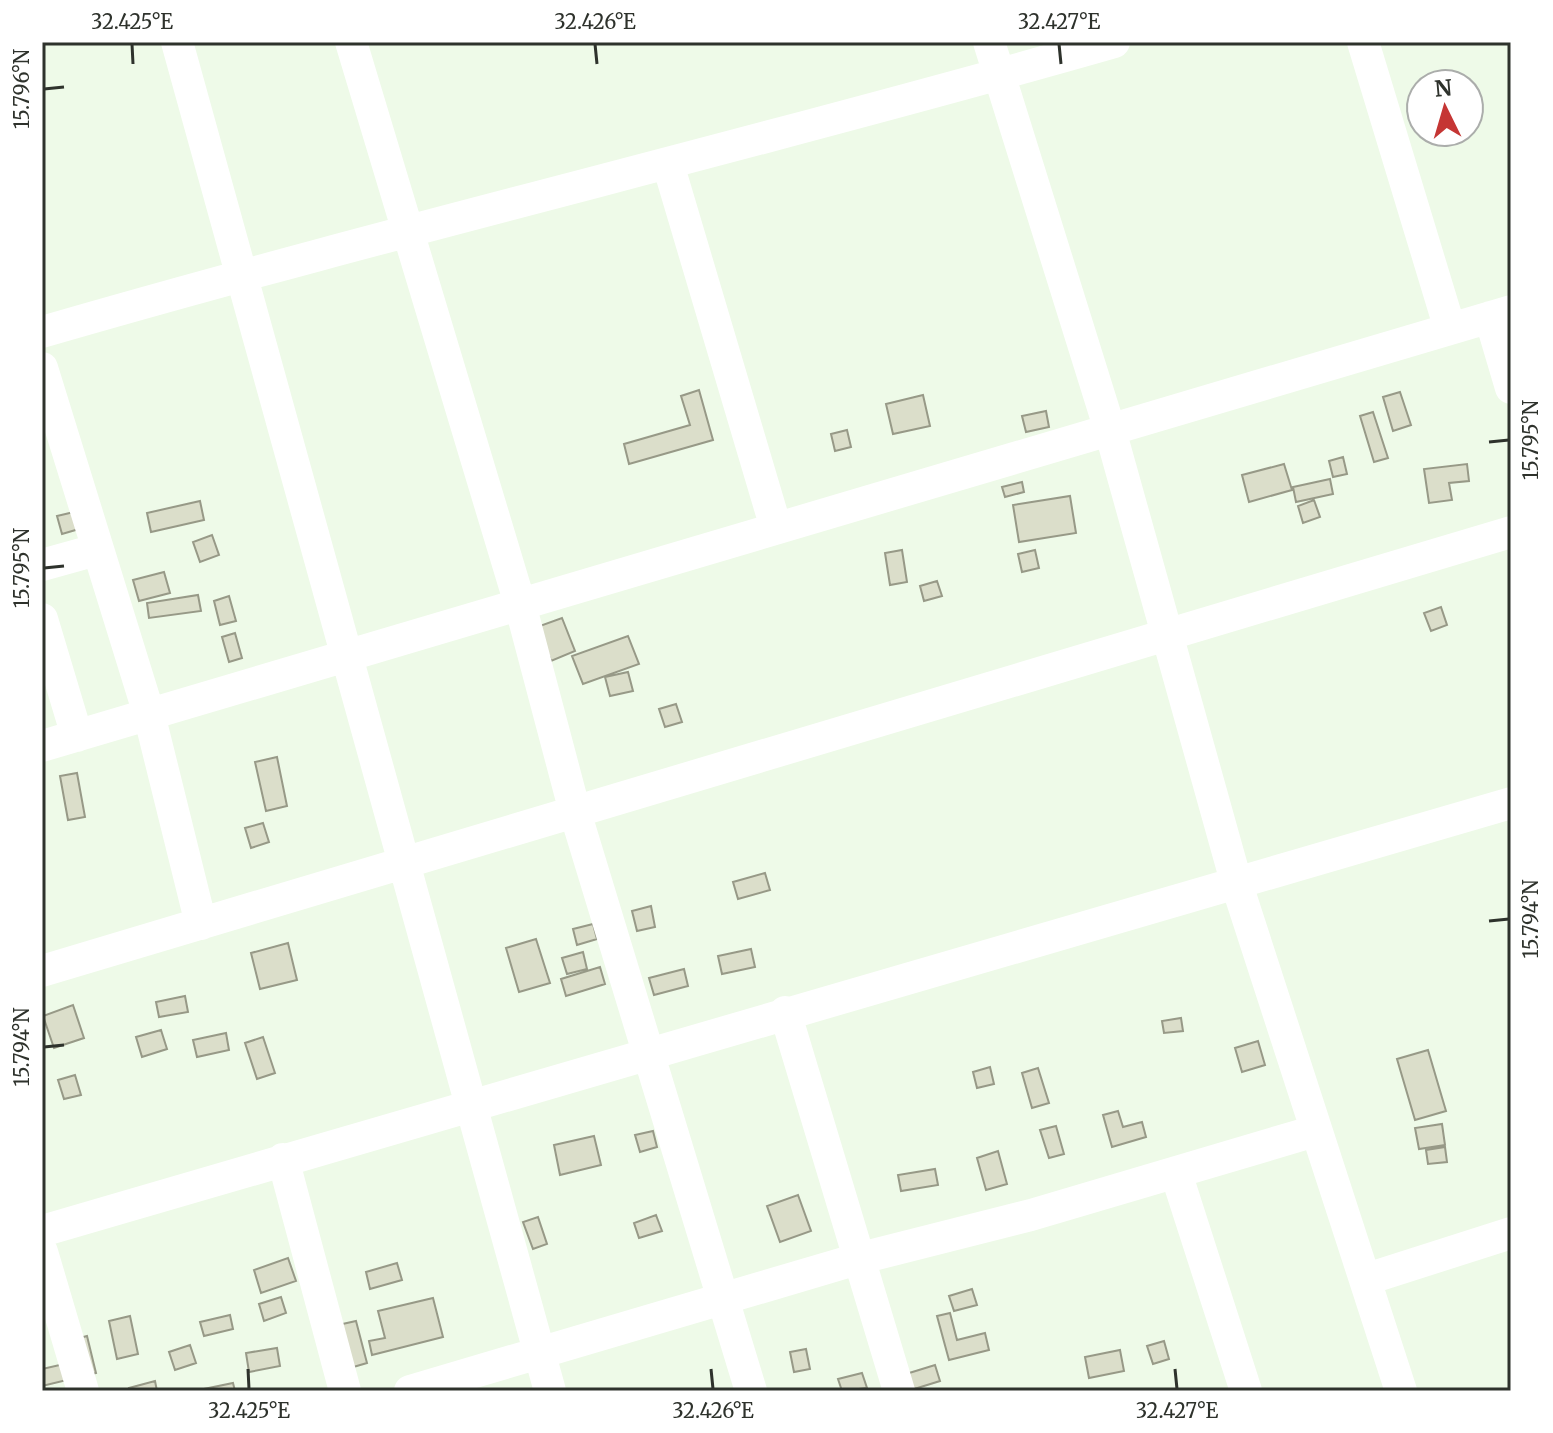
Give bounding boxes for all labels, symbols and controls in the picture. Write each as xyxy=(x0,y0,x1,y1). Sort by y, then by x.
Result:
text: 32.425°E xyxy=(91,9,173,34)
text: 32.426°E xyxy=(554,9,636,34)
text: 32.427°E xyxy=(1018,9,1101,34)
text: 15.796°N xyxy=(9,48,34,129)
north arrow xyxy=(1405,68,1485,148)
text: N xyxy=(1433,73,1454,103)
text: 15.795°N xyxy=(1518,399,1543,480)
text: 15.795°N xyxy=(9,527,34,608)
text: 15.794°N xyxy=(1518,879,1543,958)
text: 15.794°N xyxy=(9,1007,34,1086)
text: 32.425°E xyxy=(208,1398,290,1423)
text: 32.426°E xyxy=(672,1398,754,1423)
text: 32.427°E xyxy=(1136,1398,1219,1423)

